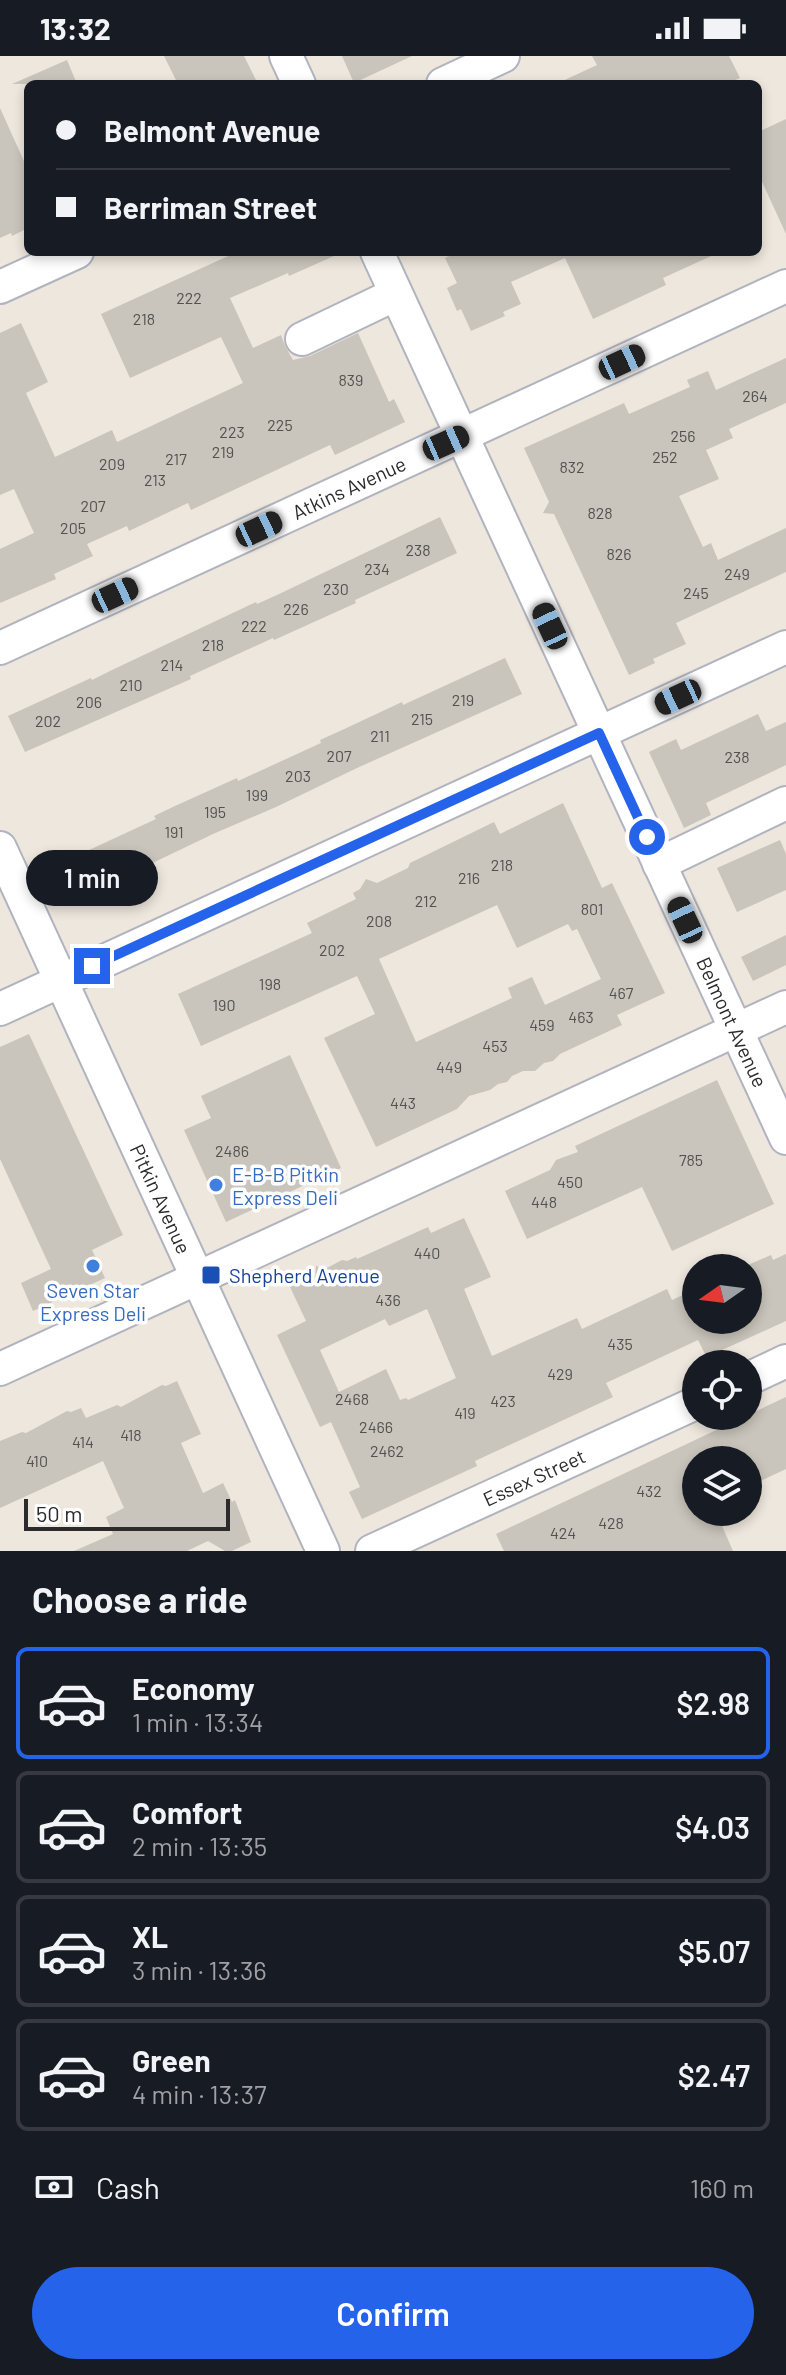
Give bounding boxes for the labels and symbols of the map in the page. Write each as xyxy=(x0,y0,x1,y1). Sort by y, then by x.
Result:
house number: 222 xyxy=(176,288,202,307)
house number: 218 xyxy=(133,309,155,328)
car xyxy=(595,341,649,383)
house number: 839 xyxy=(339,370,363,389)
house number: 264 xyxy=(742,386,768,405)
house number: 225 xyxy=(267,415,293,434)
house number: 223 xyxy=(219,422,245,441)
car xyxy=(419,422,473,464)
house number: 256 xyxy=(670,426,696,445)
house number: 219 xyxy=(212,442,234,461)
house number: 252 xyxy=(652,447,678,466)
house number: 217 xyxy=(165,449,187,468)
street label: Atkins Avenue xyxy=(288,451,409,524)
house number: 209 xyxy=(99,454,125,473)
house number: 832 xyxy=(559,457,585,476)
house number: 213 xyxy=(144,470,166,489)
house number: 207 xyxy=(80,496,106,515)
house number: 828 xyxy=(587,503,613,522)
car xyxy=(232,508,286,550)
house number: 205 xyxy=(60,518,86,537)
house number: 238 xyxy=(405,540,431,559)
house number: 826 xyxy=(606,544,632,563)
house number: 234 xyxy=(364,559,390,578)
house number: 249 xyxy=(724,564,750,583)
car xyxy=(88,574,142,616)
house number: 230 xyxy=(323,579,349,598)
house number: 245 xyxy=(683,583,709,602)
house number: 226 xyxy=(283,599,309,618)
car xyxy=(529,599,571,653)
house number: 222 xyxy=(241,616,267,635)
house number: 218 xyxy=(202,635,224,654)
house number: 214 xyxy=(161,655,183,674)
house number: 210 xyxy=(120,675,143,694)
car xyxy=(651,676,705,718)
house number: 219 xyxy=(452,690,474,709)
house number: 206 xyxy=(76,692,102,711)
house number: 215 xyxy=(411,709,433,728)
house number: 202 xyxy=(35,711,61,730)
house number: 211 xyxy=(370,726,390,745)
house number: 207 xyxy=(326,746,352,765)
house number: 238 xyxy=(724,747,750,766)
house number: 203 xyxy=(285,766,311,785)
house number: 199 xyxy=(246,785,268,804)
house number: 195 xyxy=(204,802,226,821)
route start xyxy=(629,819,665,855)
house number: 191 xyxy=(164,822,184,841)
callout: 1 min xyxy=(26,850,158,906)
house number: 218 xyxy=(491,855,513,874)
house number: 216 xyxy=(458,868,480,887)
house number: 212 xyxy=(415,891,437,910)
car xyxy=(664,893,706,947)
house number: 801 xyxy=(581,899,603,918)
house number: 208 xyxy=(366,911,392,930)
house number: 202 xyxy=(319,940,345,959)
route end xyxy=(74,948,110,984)
street label: Belmont Avenue xyxy=(692,953,773,1091)
house number: 198 xyxy=(259,974,281,993)
house number: 467 xyxy=(609,983,634,1002)
house number: 190 xyxy=(213,995,235,1014)
house number: 463 xyxy=(568,1007,594,1026)
house number: 459 xyxy=(529,1015,555,1034)
house number: 453 xyxy=(482,1036,508,1055)
house number: 449 xyxy=(436,1057,462,1076)
house number: 443 xyxy=(390,1093,416,1112)
street label: Pitkin Avenue xyxy=(126,1140,197,1257)
house number: 2486 xyxy=(215,1141,249,1160)
house number: 785 xyxy=(679,1150,703,1169)
place label: E-B-B Pitkin Express Deli xyxy=(232,1162,339,1209)
house number: 450 xyxy=(557,1172,583,1191)
marker: E-B-B Pitkin Express Deli xyxy=(207,1176,225,1194)
house number: 448 xyxy=(531,1192,557,1211)
house number: 440 xyxy=(414,1243,440,1262)
north arrow xyxy=(682,1254,762,1334)
marker: Seven Star Express Deli xyxy=(84,1257,102,1275)
place label: Shepherd Avenue xyxy=(229,1263,380,1287)
marker: Shepherd Avenue xyxy=(200,1264,222,1286)
place label: Seven Star Express Deli xyxy=(40,1278,146,1325)
house number: 436 xyxy=(375,1290,401,1309)
house number: 435 xyxy=(607,1334,633,1353)
house number: 429 xyxy=(547,1364,573,1383)
house number: 2468 xyxy=(335,1389,369,1408)
house number: 423 xyxy=(490,1391,516,1410)
house number: 419 xyxy=(454,1403,476,1422)
house number: 2466 xyxy=(359,1417,393,1436)
house number: 418 xyxy=(120,1425,142,1444)
house number: 414 xyxy=(72,1432,94,1451)
house number: 2462 xyxy=(370,1441,404,1460)
street label: Essex Street xyxy=(479,1443,589,1511)
house number: 410 xyxy=(26,1451,48,1470)
house number: 432 xyxy=(636,1481,662,1500)
scale bar xyxy=(24,1495,230,1531)
house number: 428 xyxy=(598,1513,624,1532)
house number: 424 xyxy=(550,1523,576,1542)

